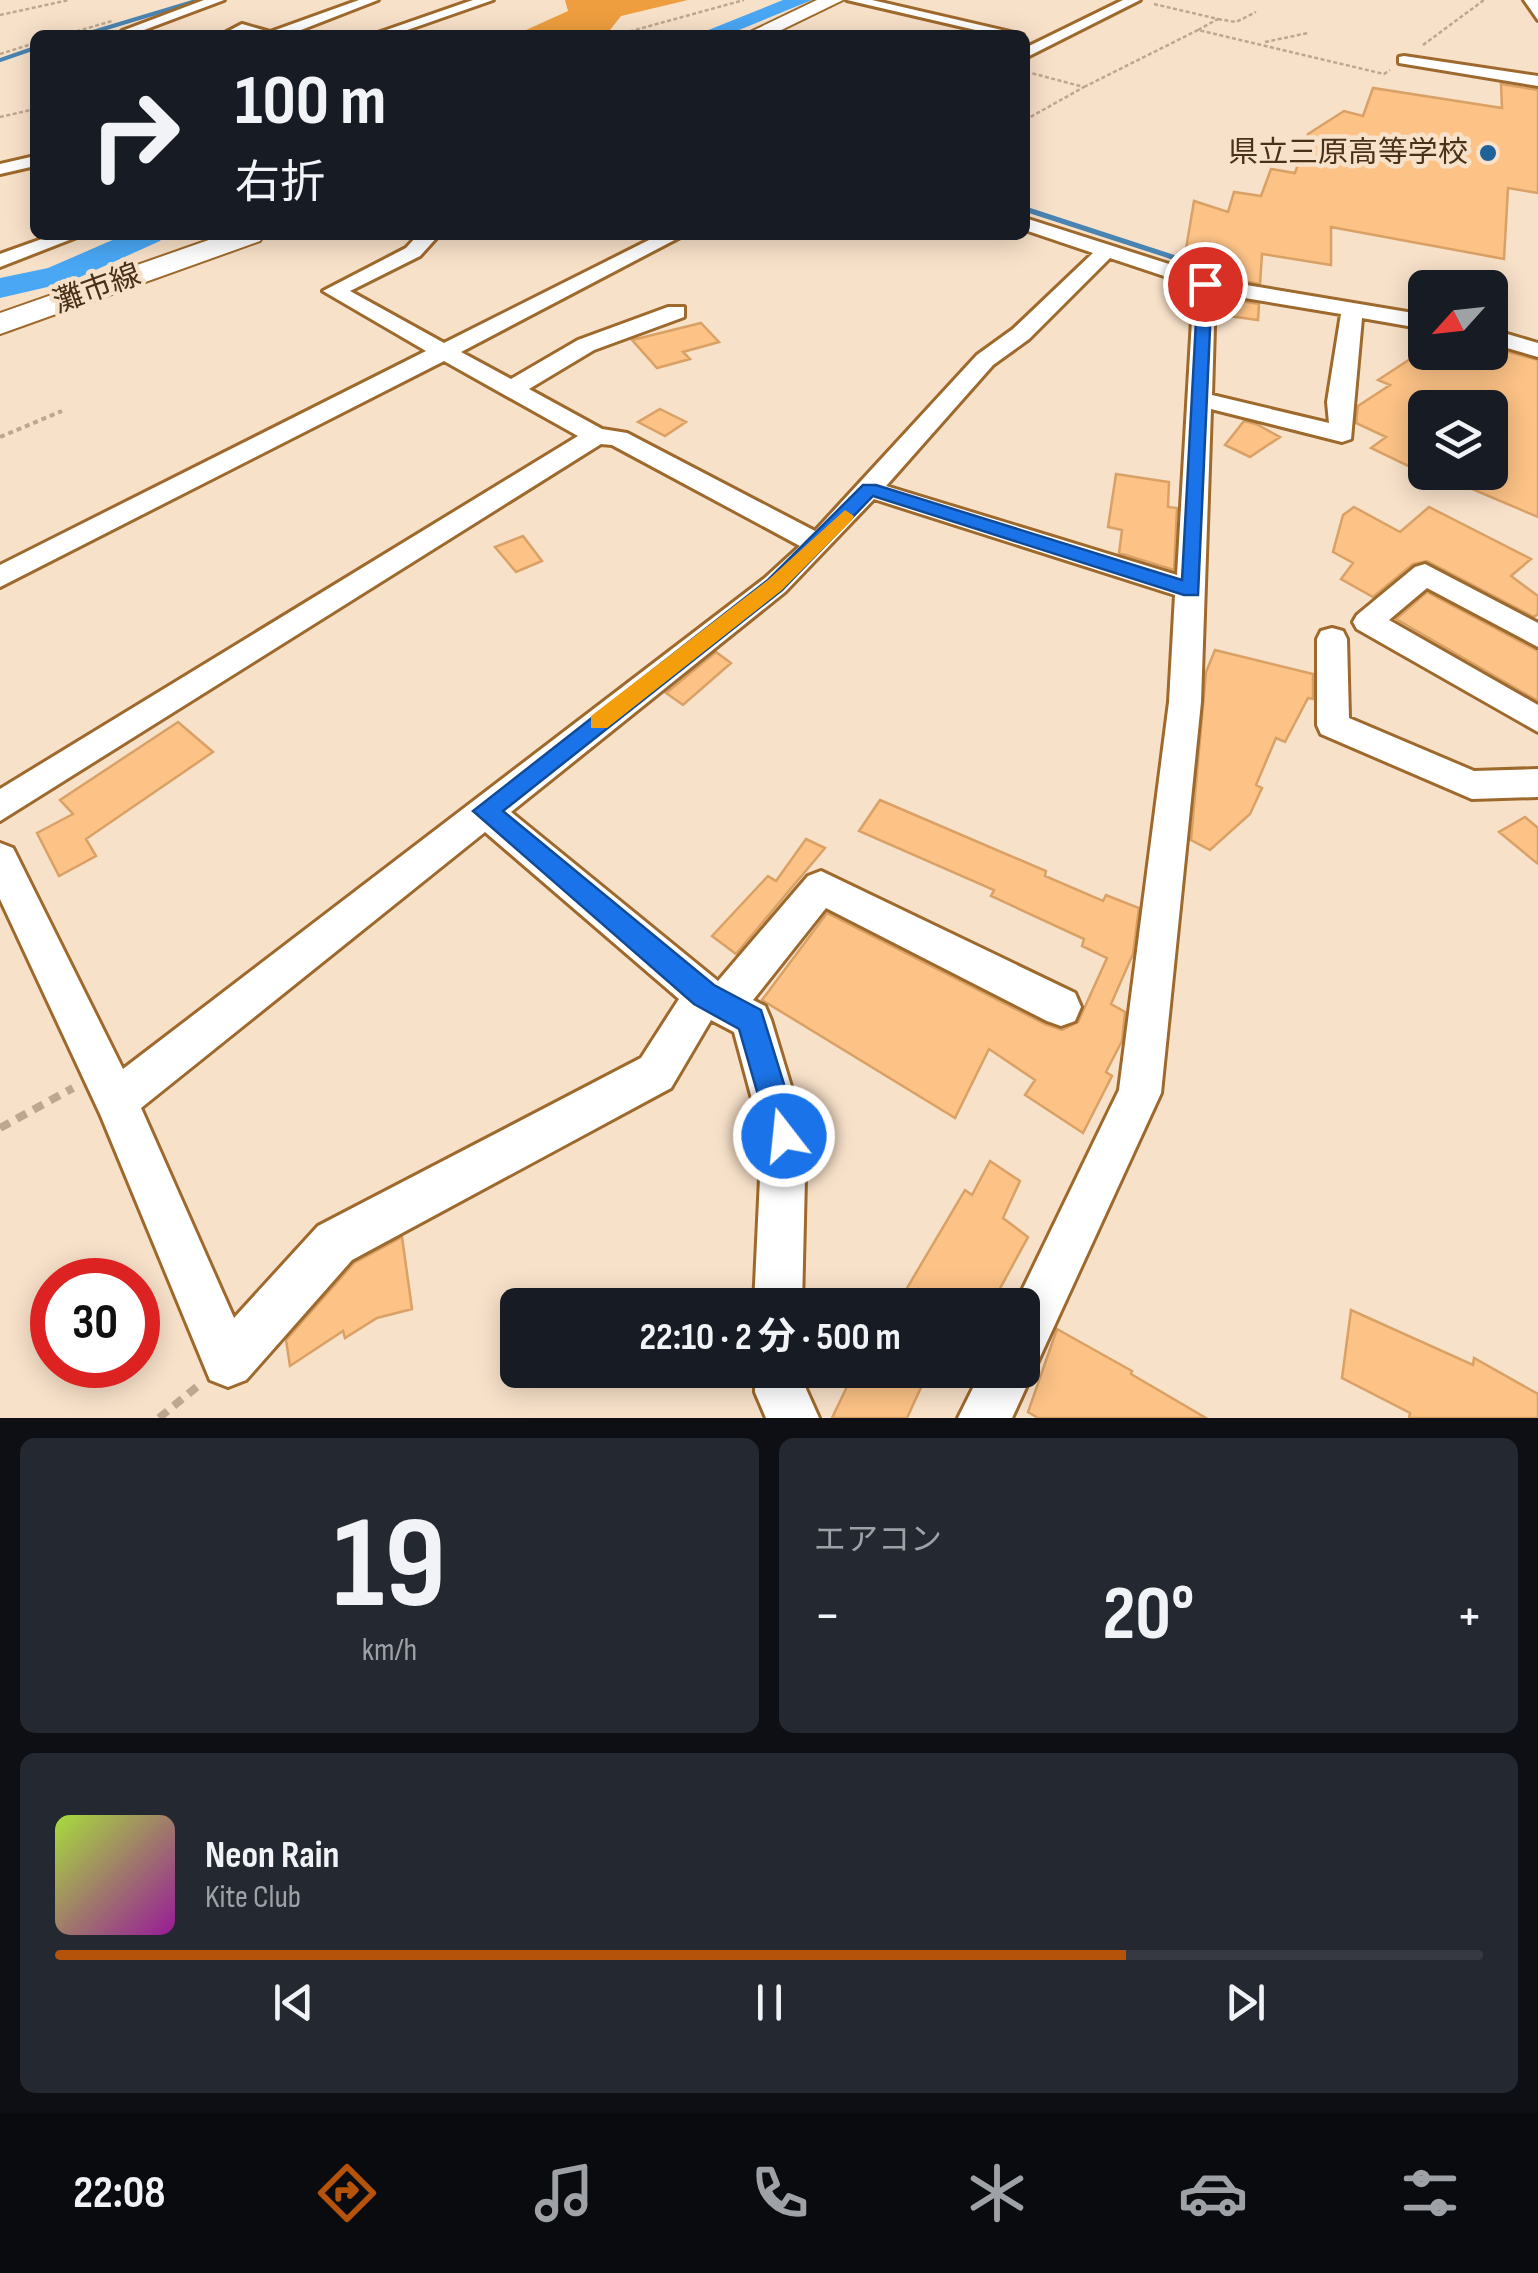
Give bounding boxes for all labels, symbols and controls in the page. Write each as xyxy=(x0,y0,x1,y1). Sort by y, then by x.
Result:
text: 100 m xyxy=(235,60,386,144)
icon: right xyxy=(70,70,200,200)
place label: 県立三原高等学校 xyxy=(1228,135,1468,171)
marker: 県立三原高等学校 xyxy=(1477,142,1499,164)
text: 右折 xyxy=(235,156,325,211)
pin xyxy=(1163,242,1248,327)
street label: 灘市線 xyxy=(49,257,145,321)
icon: arrive xyxy=(1178,257,1233,312)
north arrow xyxy=(1408,270,1508,370)
map controls xyxy=(1408,270,1508,490)
button: layers xyxy=(1408,390,1508,490)
position arrow xyxy=(732,1084,836,1188)
speed limit sign: 30 xyxy=(30,1258,160,1388)
text: 22:10 · 2 分 · 500 m xyxy=(639,1315,901,1360)
text: 19 xyxy=(333,1488,446,1644)
text: エアコン xyxy=(814,1521,942,1560)
text: 20° xyxy=(1102,1570,1195,1661)
text: − xyxy=(814,1583,841,1650)
text: + xyxy=(1456,1583,1483,1650)
text: km/h xyxy=(362,1631,417,1670)
text: Neon Rain xyxy=(205,1833,339,1878)
text: Kite Club xyxy=(205,1878,301,1917)
icon: previous xyxy=(266,1975,321,2030)
icon: pause xyxy=(742,1975,797,2030)
icon: next xyxy=(1218,1975,1273,2030)
icon: directions xyxy=(312,2158,382,2228)
icon: music xyxy=(529,2158,599,2228)
icon: phone xyxy=(745,2158,815,2228)
icon: climate xyxy=(962,2158,1032,2228)
icon: car xyxy=(1178,2158,1248,2228)
icon: filters xyxy=(1395,2158,1465,2228)
text: 22:08 xyxy=(73,2166,165,2221)

